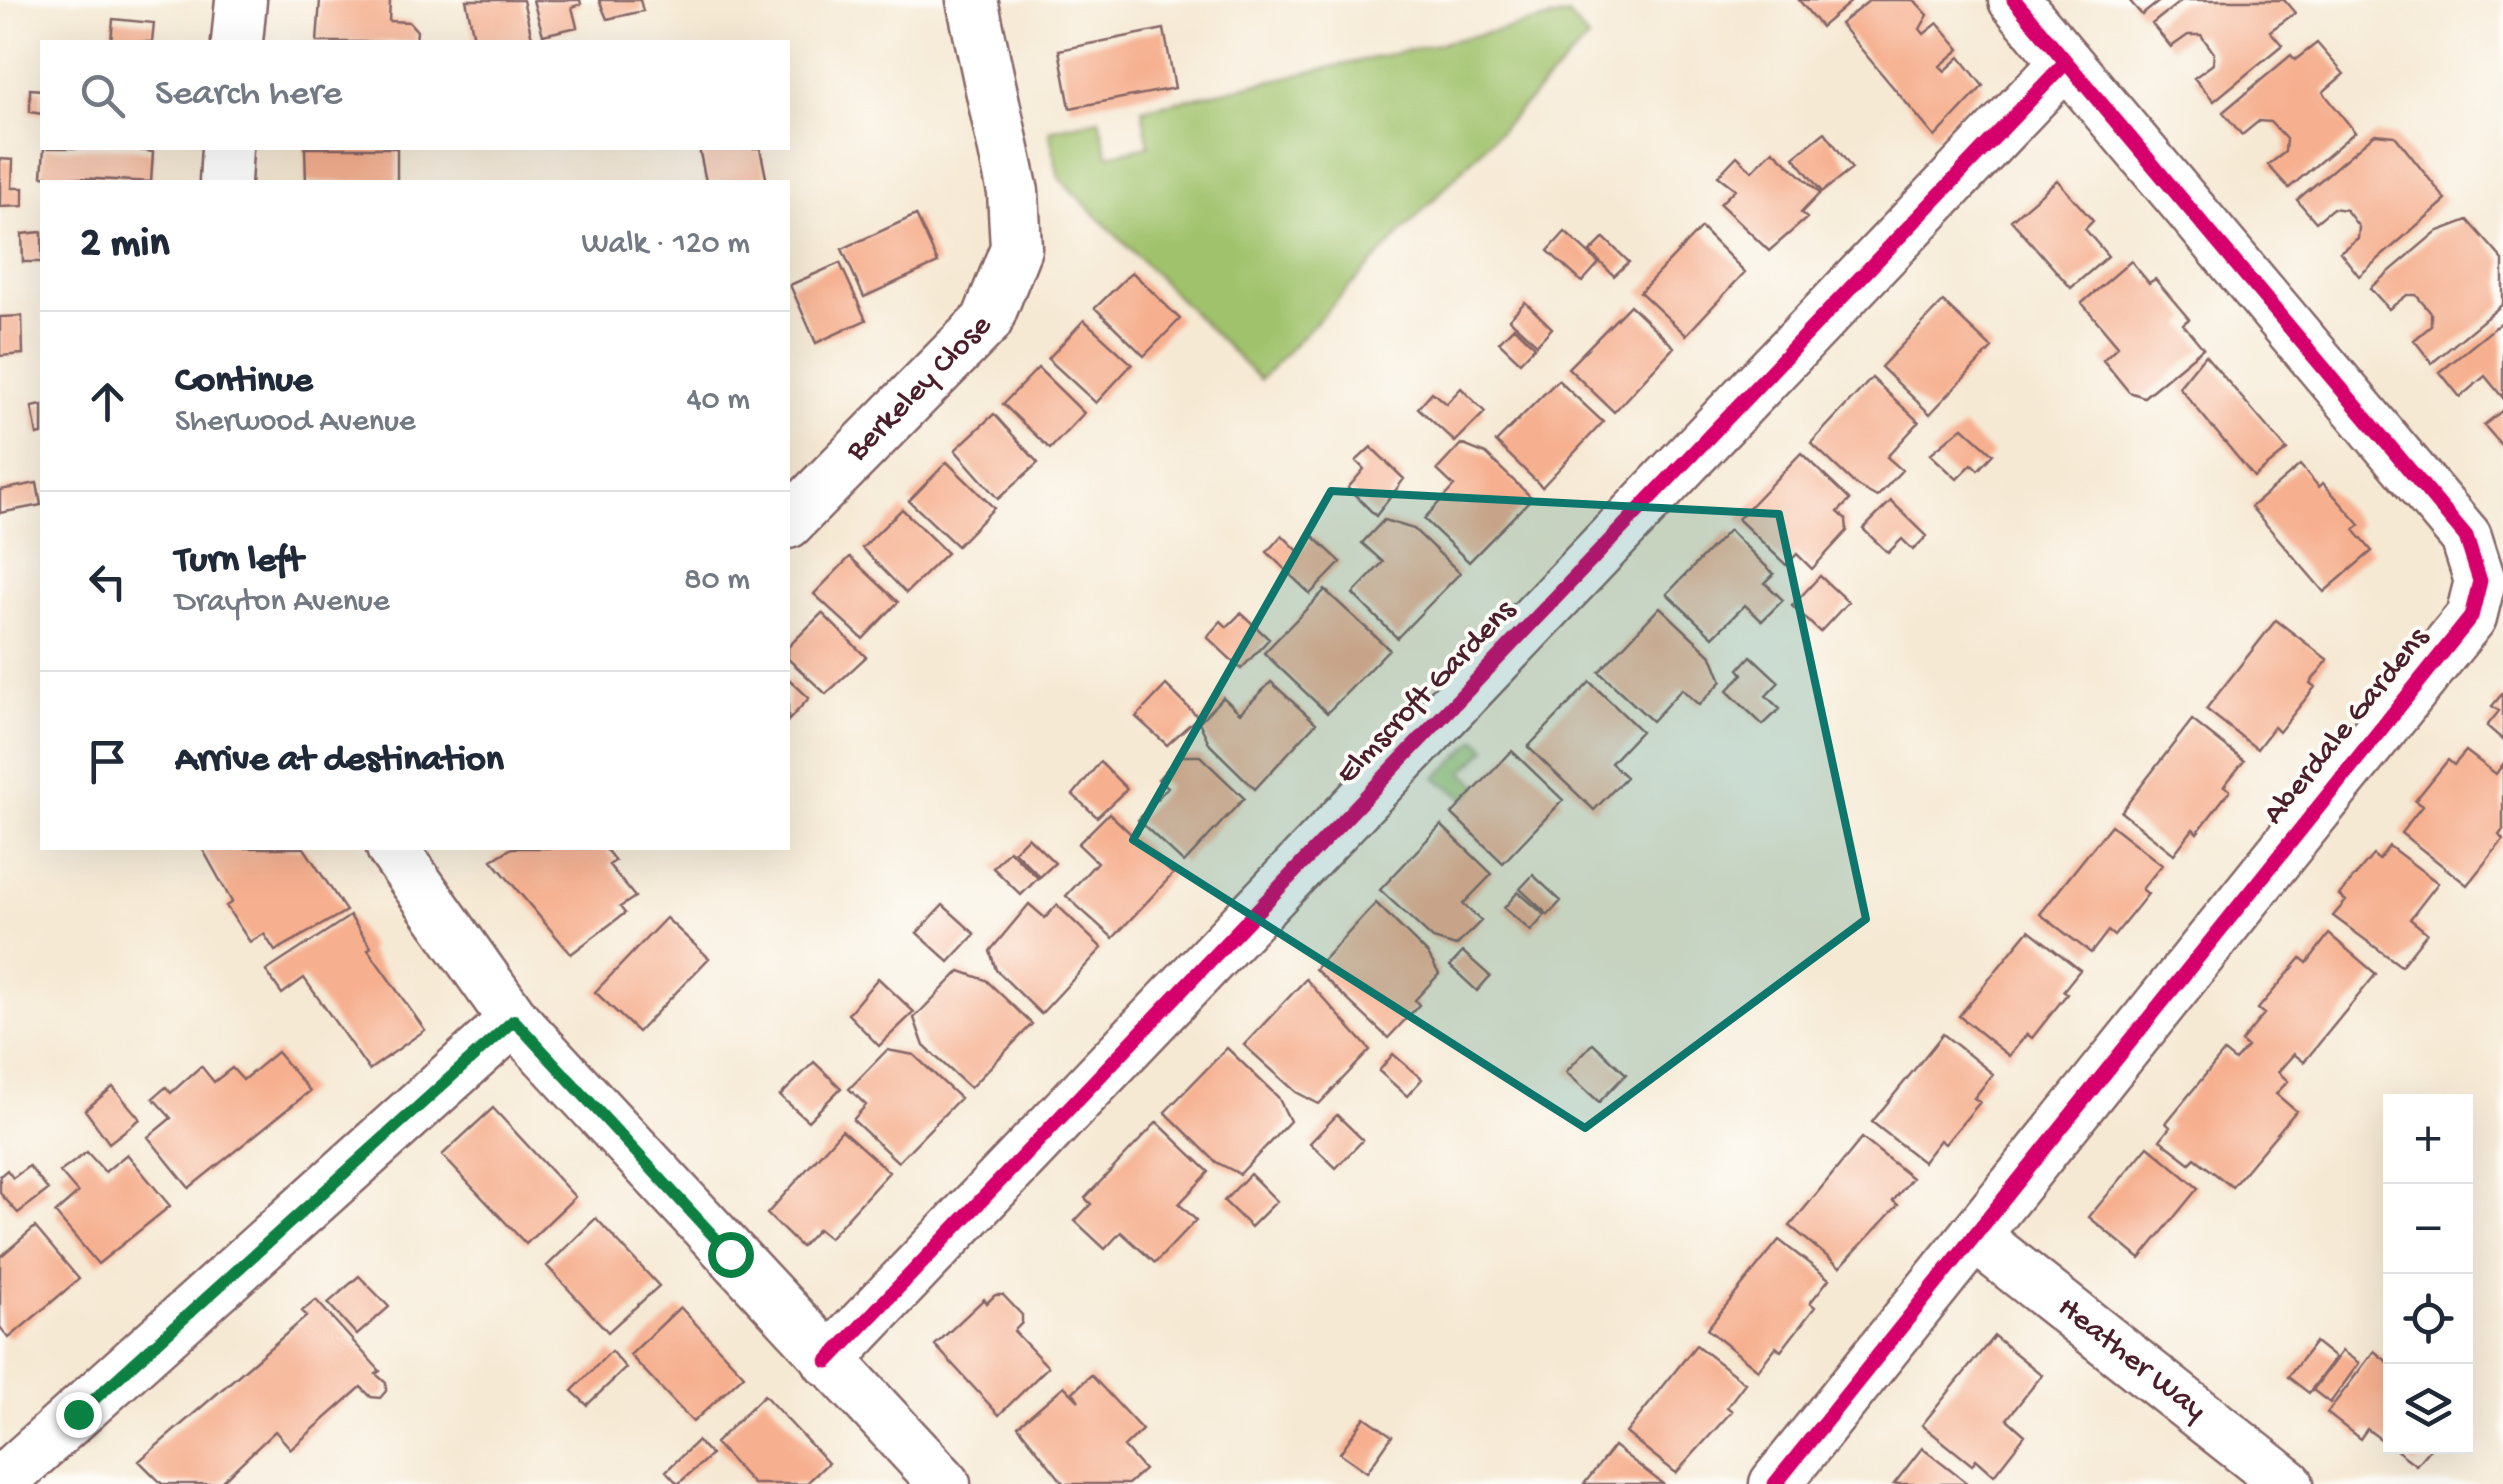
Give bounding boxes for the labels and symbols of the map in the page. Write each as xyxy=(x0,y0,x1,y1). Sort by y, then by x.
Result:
street label: Berkeley Close xyxy=(839,307,1001,471)
street label: Elmscroft Gardens xyxy=(1329,592,1526,793)
street label: Aberdale Gardens xyxy=(2256,620,2439,833)
route start xyxy=(708,1232,754,1278)
street label: Heather Way xyxy=(2049,1290,2213,1430)
route end xyxy=(56,1392,102,1438)

